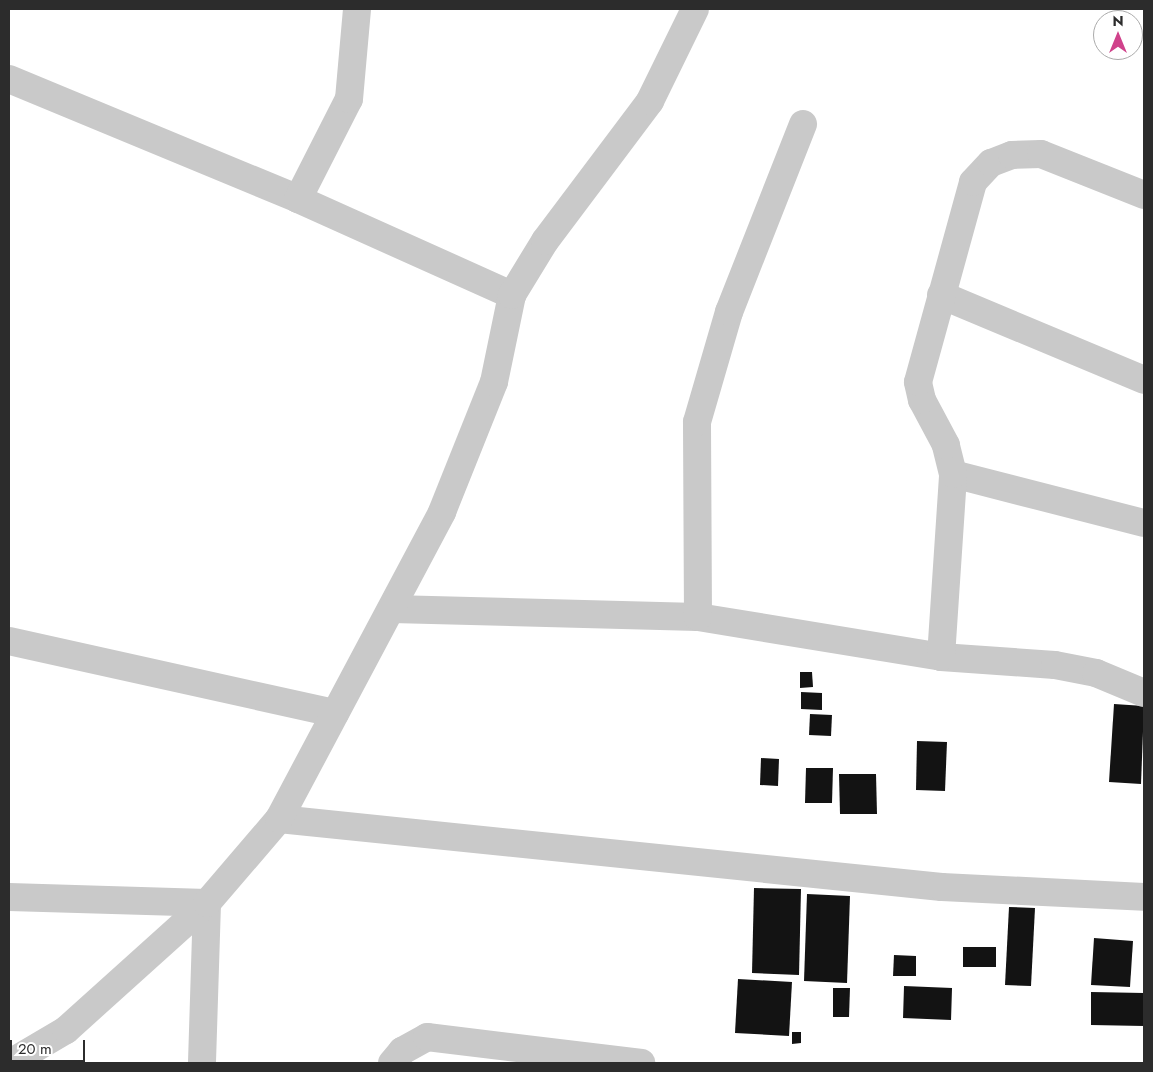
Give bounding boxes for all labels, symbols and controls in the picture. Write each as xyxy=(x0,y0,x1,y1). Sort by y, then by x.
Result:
north arrow xyxy=(1093,10,1143,60)
text: N xyxy=(1112,11,1124,31)
scale bar xyxy=(12,1030,88,1062)
text: 20 m xyxy=(18,1038,52,1060)

